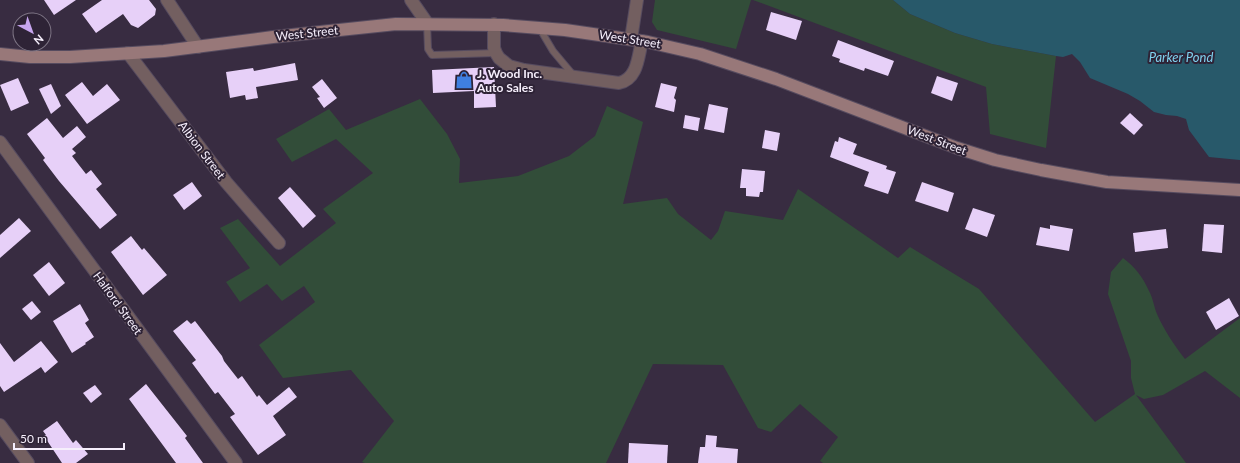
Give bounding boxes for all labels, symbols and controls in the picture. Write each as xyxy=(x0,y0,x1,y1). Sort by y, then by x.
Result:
north arrow xyxy=(12,12,52,52)
street label: West Street xyxy=(275,22,339,44)
street label: West Street xyxy=(598,27,663,51)
text: N xyxy=(31,32,46,48)
water label: Parker Pond xyxy=(1149,49,1213,65)
place label: J. Wood Inc. Auto Sales xyxy=(476,66,542,95)
shop icon: J. Wood Inc. Auto Sales xyxy=(454,70,474,90)
street label: Albion Street xyxy=(175,118,229,183)
street label: West Street xyxy=(905,122,969,158)
street label: Halford Street xyxy=(90,269,146,338)
scale bar xyxy=(14,425,124,451)
text: 50 m xyxy=(20,431,47,446)

